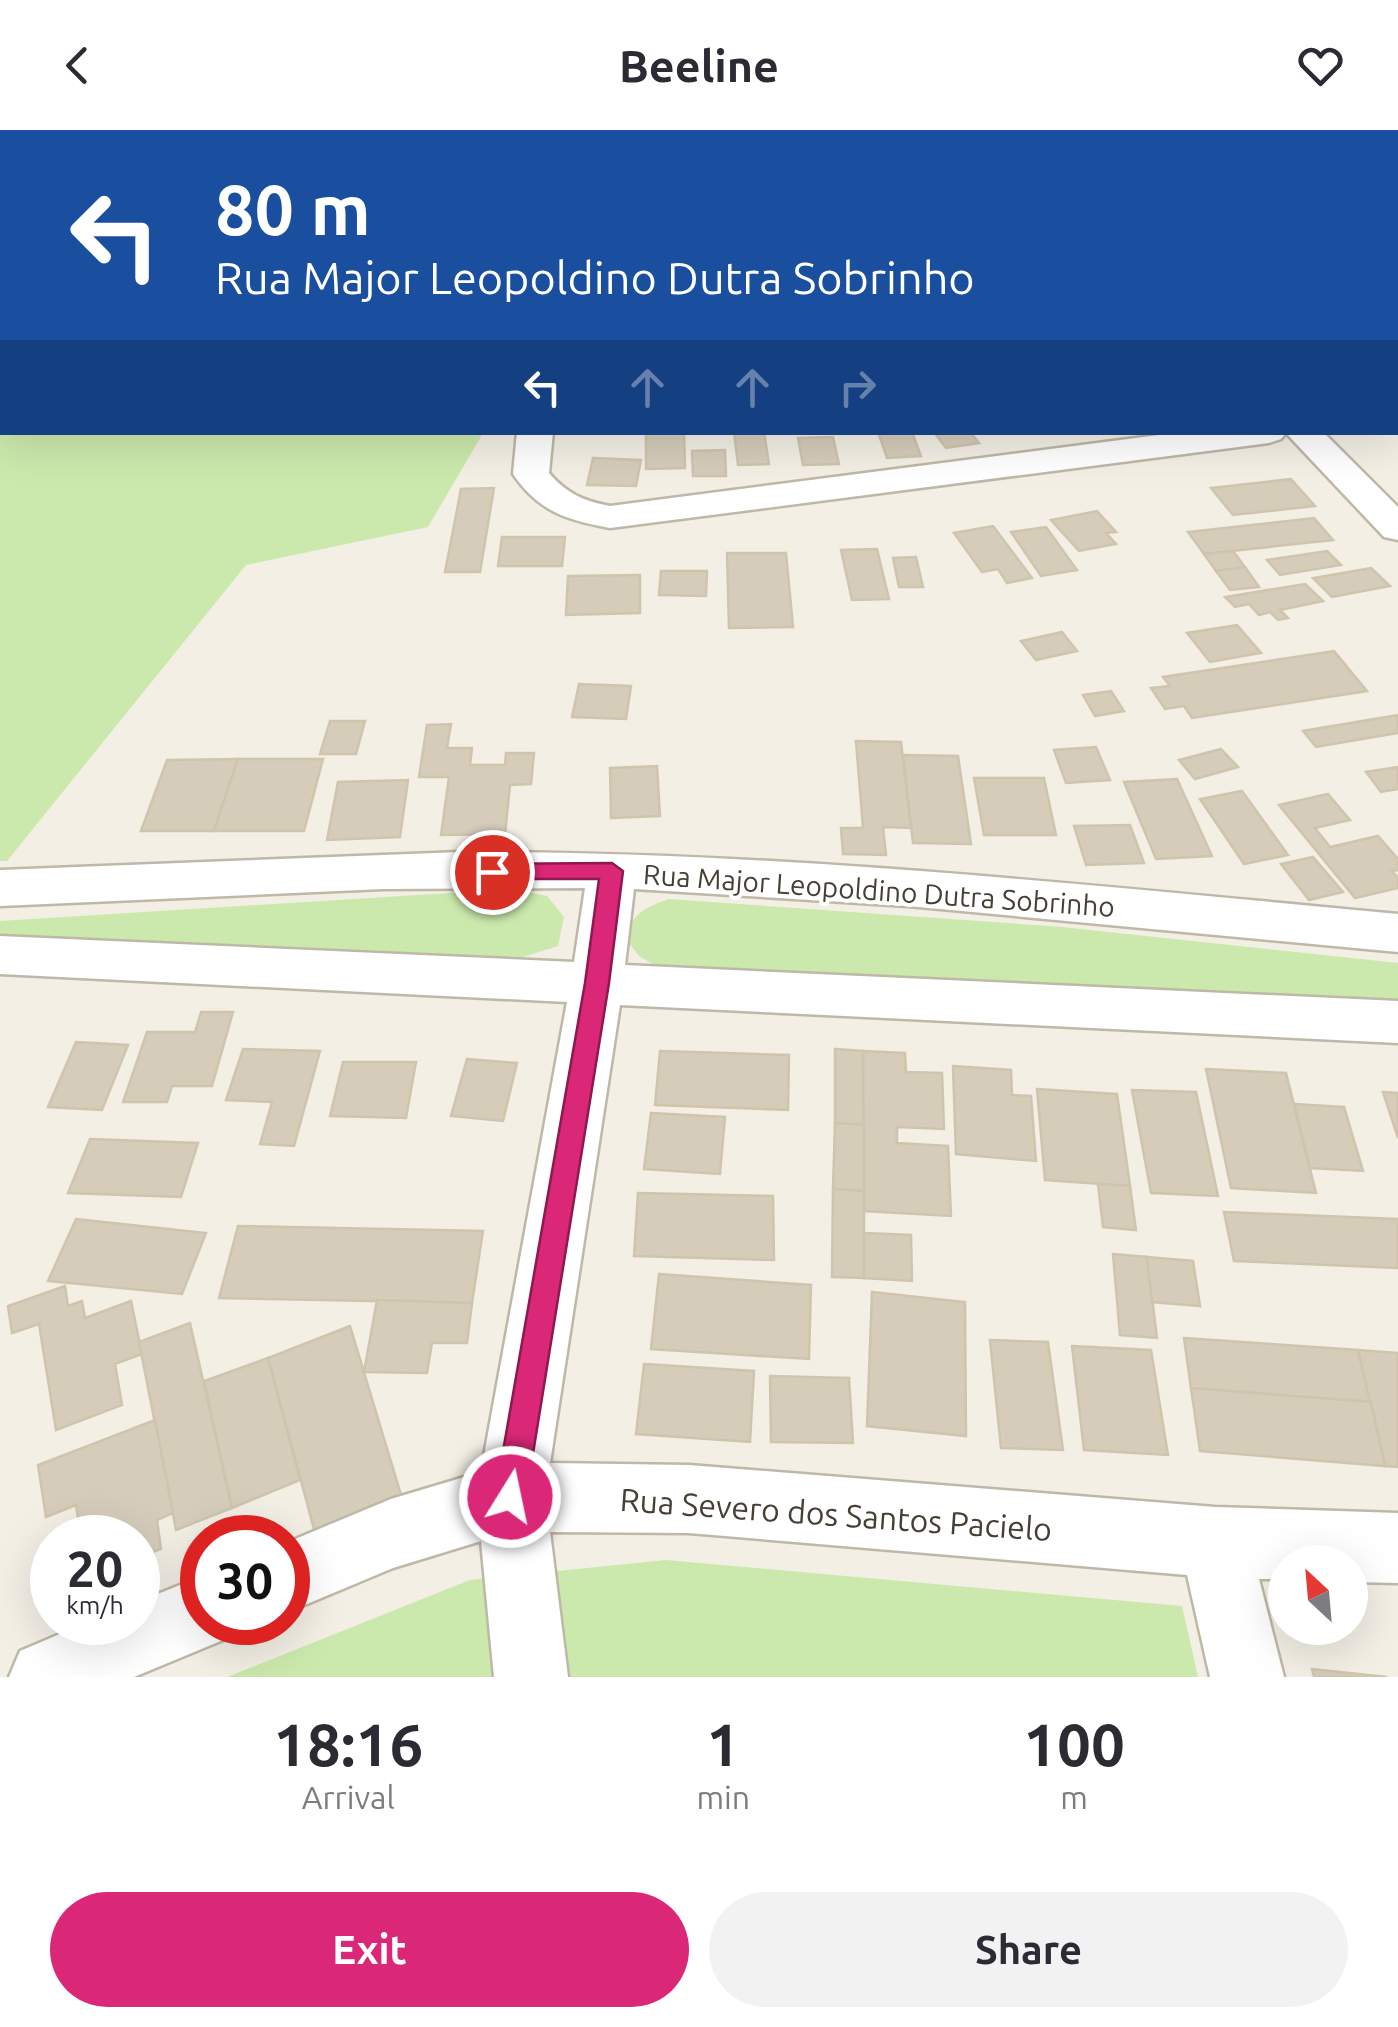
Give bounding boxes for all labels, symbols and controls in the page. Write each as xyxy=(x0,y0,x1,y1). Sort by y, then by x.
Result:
icon: back xyxy=(50,38,105,93)
icon: heart xyxy=(1293,38,1348,93)
text: Beeline xyxy=(619,40,779,91)
icon: left xyxy=(50,170,180,300)
text: 80 m xyxy=(215,170,371,248)
text: Rua Major Leopoldino Dutra Sobrinho xyxy=(215,252,975,303)
icon: left xyxy=(515,360,570,415)
icon: ahead xyxy=(620,360,675,415)
icon: ahead xyxy=(725,360,780,415)
icon: right xyxy=(830,360,885,415)
pin xyxy=(450,830,535,915)
icon: arrive xyxy=(465,845,520,900)
street label: Rua Major Leopoldino Dutra Sobrinho xyxy=(642,858,1116,922)
position arrow xyxy=(458,1445,562,1549)
street label: Rua Severo dos Santos Pacielo xyxy=(619,1481,1053,1547)
speed limit sign: 30 xyxy=(180,1515,310,1645)
text: 20 xyxy=(67,1540,123,1596)
north arrow xyxy=(1268,1545,1368,1645)
map controls xyxy=(1268,1545,1368,1645)
text: km/h xyxy=(66,1591,124,1619)
text: 18:16 xyxy=(273,1710,423,1777)
text: 1 xyxy=(706,1710,740,1777)
text: 100 xyxy=(1023,1710,1125,1777)
text: Arrival xyxy=(302,1779,395,1815)
text: min xyxy=(696,1779,750,1815)
text: m xyxy=(1060,1779,1088,1815)
button: Exit xyxy=(50,1892,689,2007)
button: Share xyxy=(709,1892,1348,2007)

